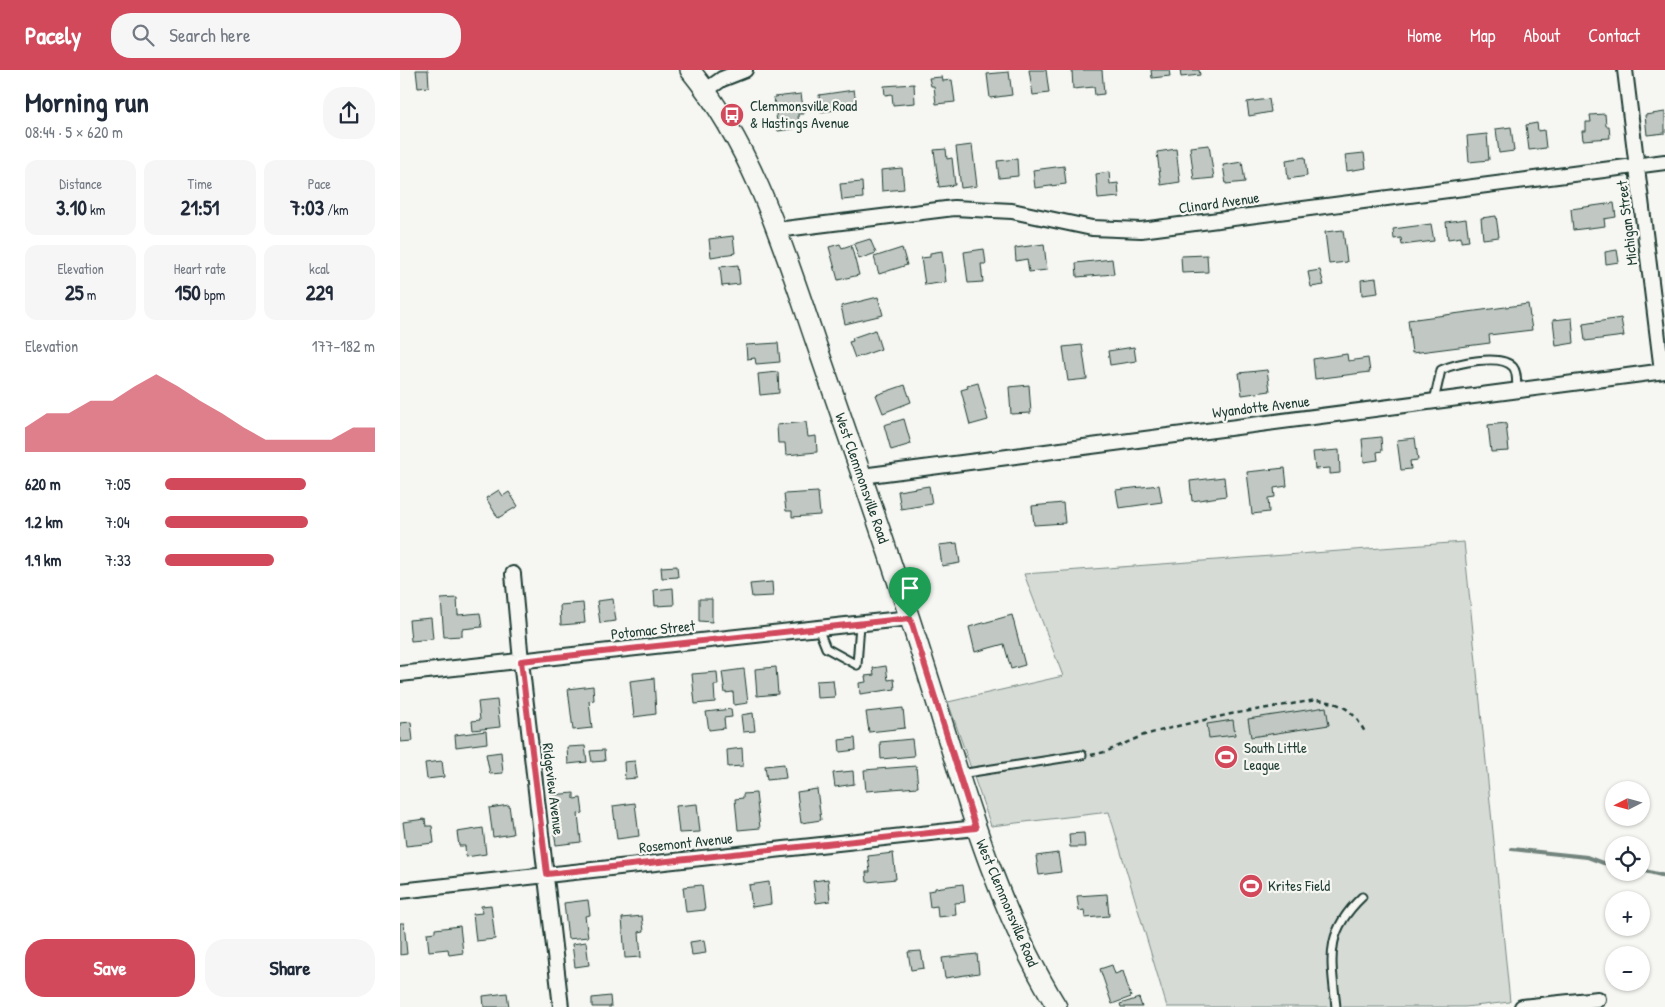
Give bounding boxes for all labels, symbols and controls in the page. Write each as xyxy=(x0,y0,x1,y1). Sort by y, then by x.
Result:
search box xyxy=(111,13,461,58)
text: Pacely xyxy=(25,19,81,51)
icon: search xyxy=(129,21,157,49)
text: Search here xyxy=(169,22,251,48)
text: Home xyxy=(1407,23,1442,48)
text: Map xyxy=(1470,23,1495,48)
text: About xyxy=(1523,23,1560,48)
text: Contact xyxy=(1588,23,1640,48)
text: Morning run xyxy=(25,83,149,121)
button: share xyxy=(323,87,375,139)
place label: Clemmonsville Road & Hastings Avenue xyxy=(750,95,857,133)
bus stop icon: Clemmonsville Road & Hastings Avenue xyxy=(719,102,745,128)
text: 08:44 · 5 × 620 m xyxy=(25,121,123,143)
text: Distance xyxy=(59,174,102,193)
text: Time xyxy=(188,174,212,193)
text: Pace xyxy=(308,174,331,193)
street label: Michigan Street xyxy=(1611,179,1642,267)
street label: Clinard Avenue xyxy=(1177,186,1261,219)
text: 3.10 xyxy=(56,193,87,222)
text: 21:51 xyxy=(181,193,219,222)
text: 7:03 xyxy=(290,193,324,222)
text: km xyxy=(87,200,105,219)
text: /km xyxy=(324,200,349,219)
text: Elevation xyxy=(57,259,104,278)
text: Heart rate xyxy=(174,259,226,278)
text: kcal xyxy=(309,259,330,278)
text: 25 xyxy=(65,278,84,307)
text: 150 xyxy=(175,278,201,307)
text: 229 xyxy=(306,278,333,307)
text: m xyxy=(84,285,96,304)
text: bpm xyxy=(201,285,225,304)
text: Elevation xyxy=(25,335,78,357)
text: 177–182 m xyxy=(312,335,375,357)
street label: Wyandotte Avenue xyxy=(1211,390,1311,423)
street label: West Clemmonsville Road xyxy=(830,410,895,546)
text: 620 m xyxy=(25,473,61,495)
text: 7:05 xyxy=(105,473,131,495)
text: 1.2 km xyxy=(25,511,63,533)
text: 7:04 xyxy=(105,511,130,533)
text: 1.9 km xyxy=(25,549,61,571)
text: 7:33 xyxy=(105,549,131,571)
pin xyxy=(889,567,931,618)
icon: arrive xyxy=(896,574,924,602)
street label: Potomac Street xyxy=(610,615,697,644)
place label: South Little League xyxy=(1244,737,1307,775)
street label: Ridgeview Avenue xyxy=(537,742,570,836)
sports icon: South Little League xyxy=(1213,744,1239,770)
north arrow xyxy=(1605,781,1650,826)
map controls xyxy=(1605,781,1650,991)
street label: Rosemont Avenue xyxy=(638,827,734,858)
street label: West Clemmonsville Road xyxy=(971,836,1044,970)
button: locate xyxy=(1605,836,1650,881)
sports icon: Krites Field xyxy=(1238,873,1264,899)
place label: Krites Field xyxy=(1268,875,1330,896)
button: + xyxy=(1605,891,1650,936)
button: Save xyxy=(25,939,195,997)
button: Share xyxy=(205,939,375,997)
button: − xyxy=(1605,946,1650,991)

